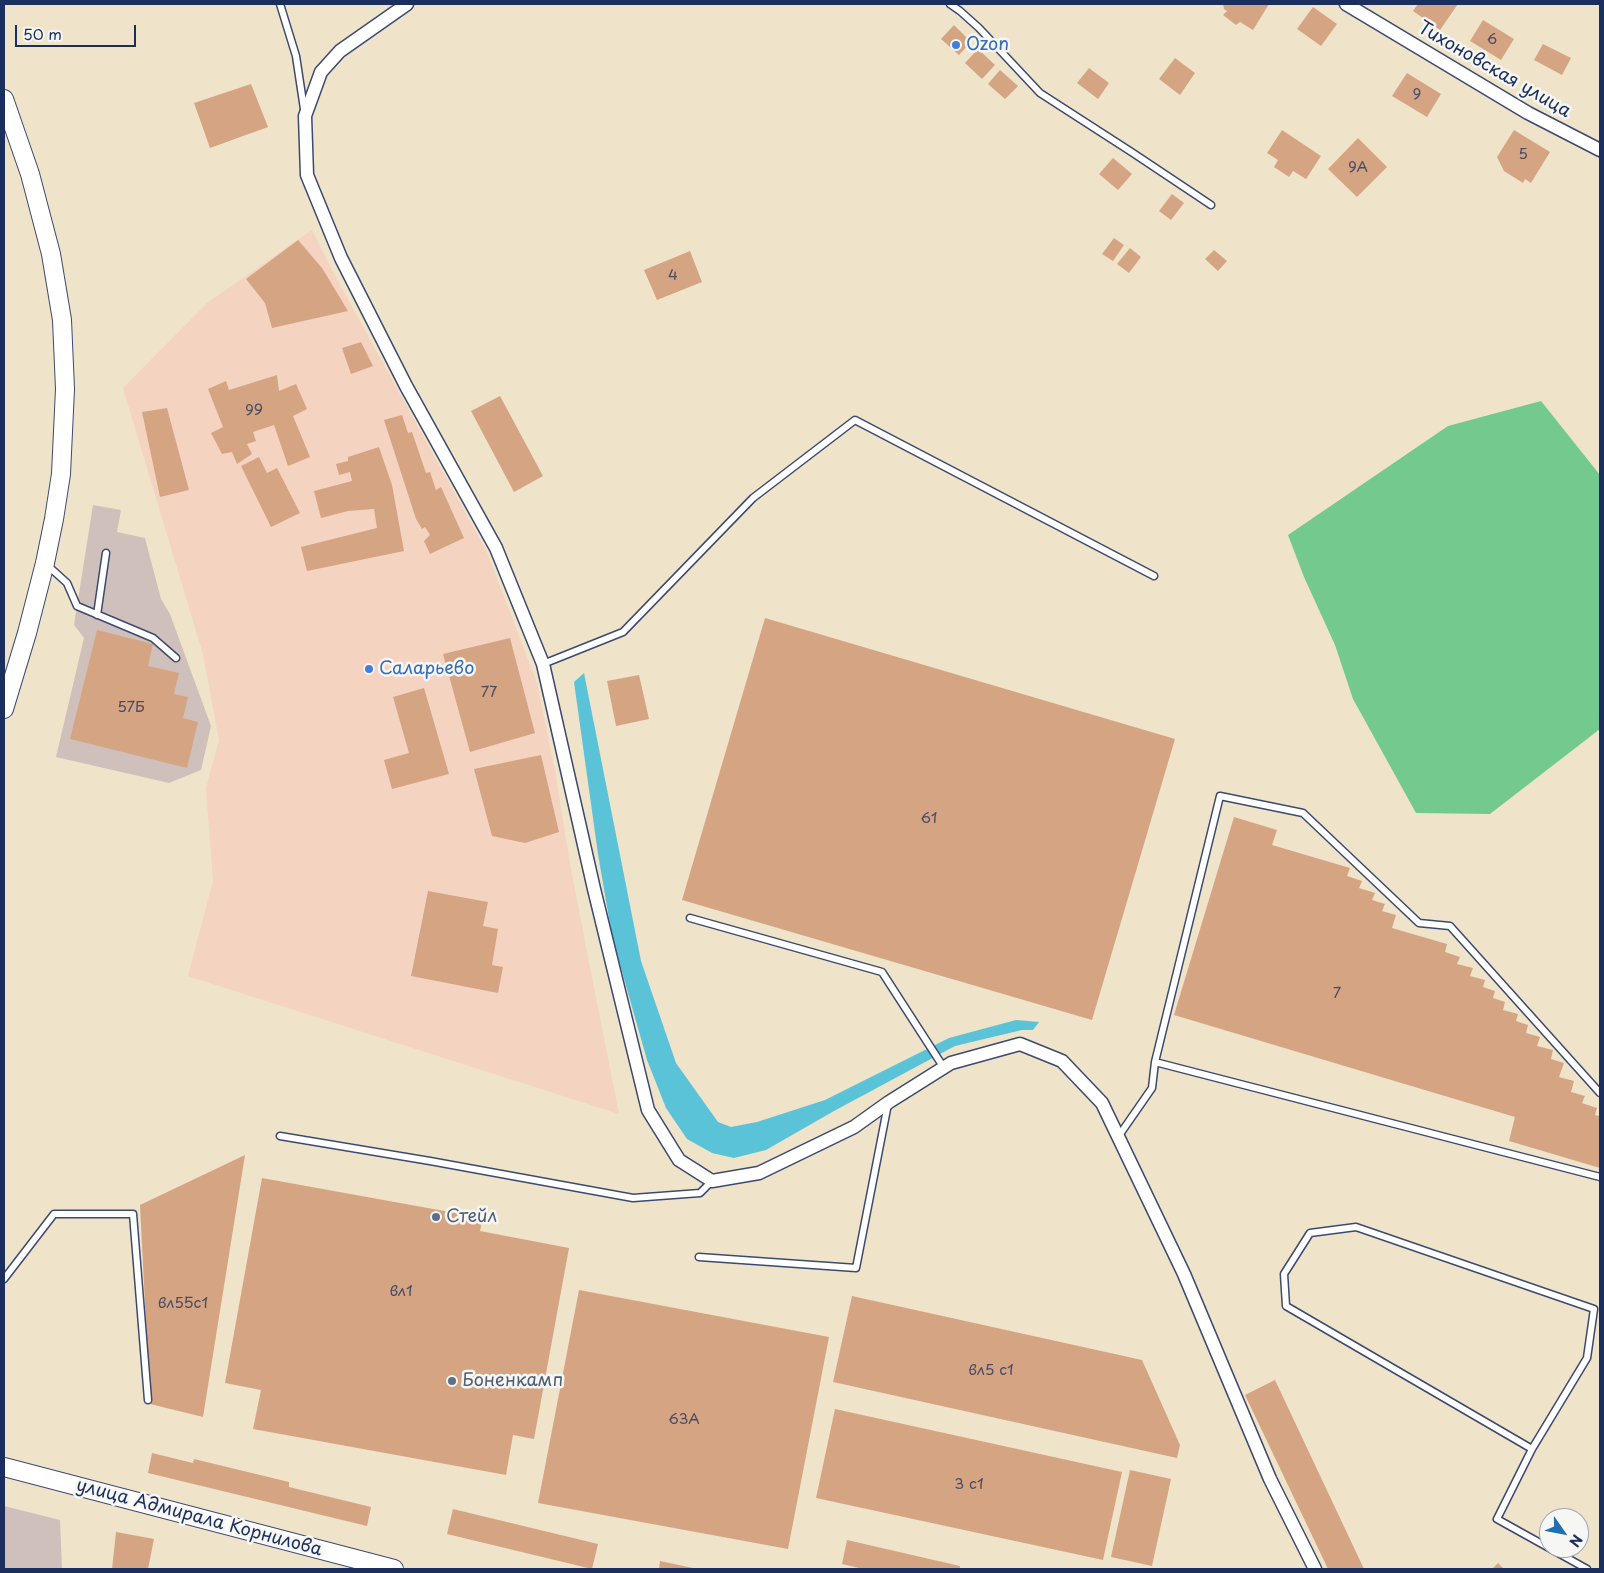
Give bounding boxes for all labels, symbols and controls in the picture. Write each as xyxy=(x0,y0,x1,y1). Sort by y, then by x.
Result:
scale bar xyxy=(18,15,139,47)
street label: Тихоновская улица xyxy=(1414,17,1574,123)
text: 50 m xyxy=(23,22,62,45)
house number: 6 xyxy=(1487,31,1497,49)
place label: Ozon xyxy=(966,34,1009,56)
marker: Ozon xyxy=(950,39,962,51)
house number: 9 xyxy=(1413,86,1421,104)
house number: 5 xyxy=(1518,146,1528,164)
house number: 9А xyxy=(1348,159,1368,177)
house number: 4 xyxy=(668,267,678,285)
house number: 99 xyxy=(245,402,263,420)
place label: Саларьево xyxy=(379,658,474,680)
marker: Саларьево xyxy=(363,663,375,675)
house number: 77 xyxy=(481,684,497,702)
house number: 57Б xyxy=(117,699,145,717)
house number: 61 xyxy=(921,810,937,828)
house number: 7 xyxy=(1333,985,1341,1003)
place label: Стейл xyxy=(446,1206,497,1228)
marker: Стейл xyxy=(430,1211,442,1223)
house number: вл1 xyxy=(389,1283,413,1301)
house number: вл55с1 xyxy=(158,1295,208,1313)
house number: вл5 с1 xyxy=(968,1362,1014,1380)
place label: Боненкамп xyxy=(462,1370,563,1392)
marker: Боненкамп xyxy=(446,1375,458,1387)
house number: 63А xyxy=(668,1411,700,1429)
street label: улица Адмирала Корнилова xyxy=(74,1475,324,1561)
house number: 3 с1 xyxy=(954,1476,984,1494)
north arrow xyxy=(1539,1508,1589,1558)
text: N xyxy=(1564,1531,1588,1551)

